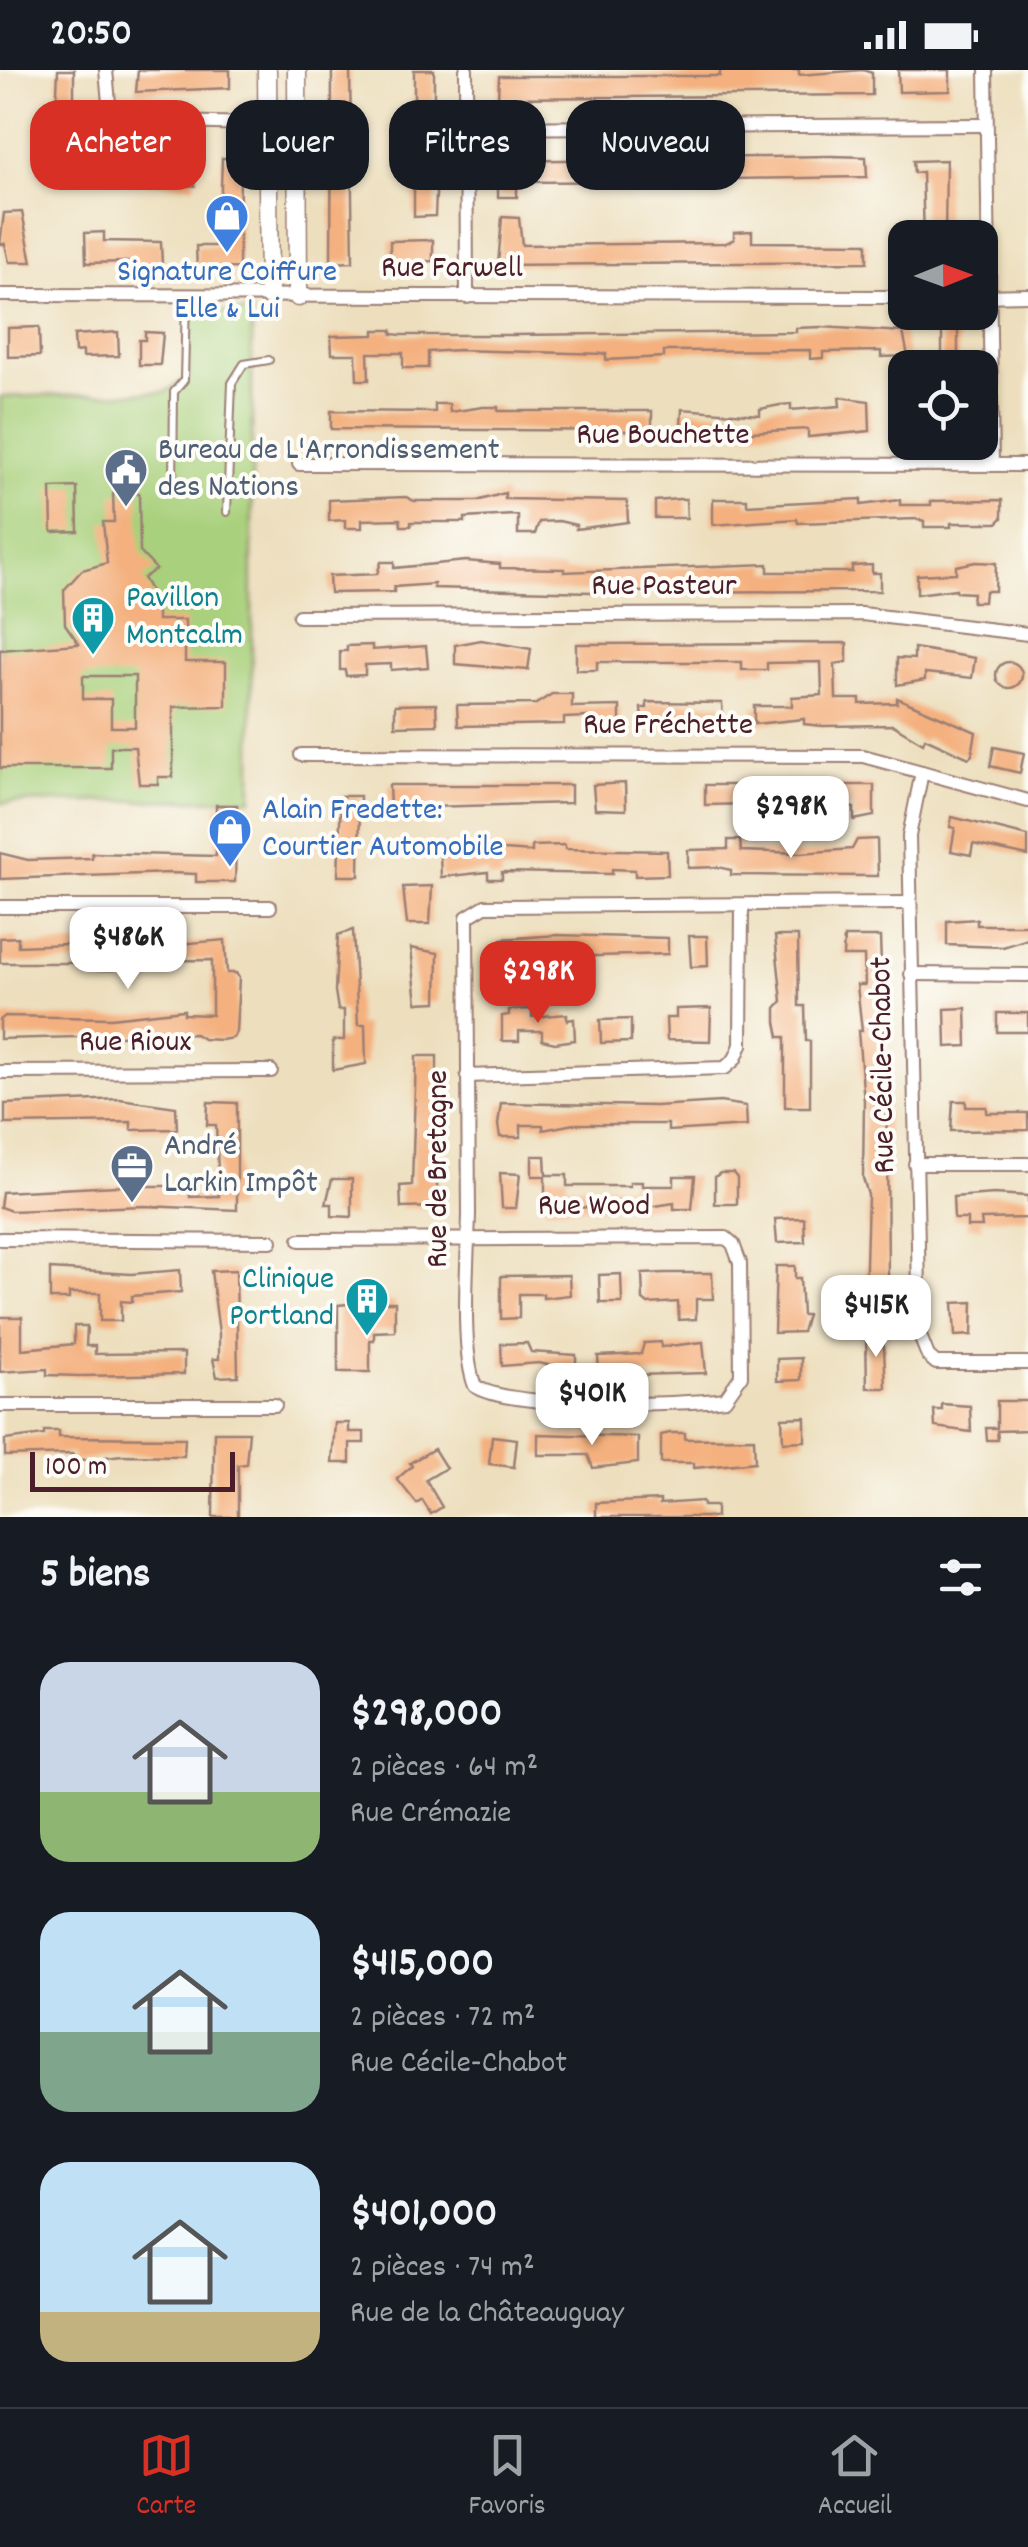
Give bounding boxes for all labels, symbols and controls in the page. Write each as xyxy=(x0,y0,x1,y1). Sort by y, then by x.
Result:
text: 20:50 xyxy=(50,8,132,63)
chip: Acheter xyxy=(30,100,206,190)
chip: Louer xyxy=(226,100,369,190)
chip: Filtres xyxy=(389,100,546,190)
chip: Nouveau xyxy=(566,100,745,190)
shop icon: Signature Coiffure Elle & Lui xyxy=(204,193,250,254)
north arrow xyxy=(888,220,998,330)
map controls xyxy=(888,220,998,460)
street label: Rue Farwell xyxy=(381,247,523,293)
place label: Signature Coiffure Elle & Lui xyxy=(117,251,337,334)
button: locate xyxy=(888,350,998,460)
street label: Rue Bouchette xyxy=(576,414,750,460)
place label: Bureau de L'Arrondissement des Nations xyxy=(158,429,500,512)
public building icon: Bureau de L'Arrondissement des Nations xyxy=(103,447,149,508)
street label: Rue Pasteur xyxy=(591,565,737,611)
place label: Pavillon Montcalm xyxy=(126,577,243,660)
building icon: Pavillon Montcalm xyxy=(70,595,116,656)
street label: Rue Fréchette xyxy=(583,704,753,750)
pin: $298K xyxy=(721,776,861,861)
text: $298K xyxy=(755,785,827,831)
place label: Alain Fredette: Courtier Automobile xyxy=(262,789,504,872)
shop icon: Alain Fredette: Courtier Automobile xyxy=(207,807,253,868)
pin: $486K xyxy=(58,907,198,992)
text: $486K xyxy=(92,916,164,962)
pin: $298K xyxy=(468,941,608,1026)
text: $298K xyxy=(502,950,574,996)
street label: Rue Cécile-Chabot xyxy=(860,956,910,1174)
street label: Rue Rioux xyxy=(79,1021,191,1067)
street label: Rue de Bretagne xyxy=(417,1070,463,1268)
place label: André Larkin Impôt xyxy=(164,1125,318,1208)
office icon: André Larkin Impôt xyxy=(109,1143,155,1204)
street label: Rue Wood xyxy=(538,1185,650,1231)
place label: Clinique Portland xyxy=(229,1258,334,1341)
pin: $415K xyxy=(806,1275,946,1360)
building icon: Clinique Portland xyxy=(344,1276,390,1337)
text: $415K xyxy=(843,1284,909,1330)
pin: $401K xyxy=(522,1363,662,1448)
text: $401K xyxy=(558,1372,626,1418)
scale bar xyxy=(30,1447,235,1492)
text: 100 m xyxy=(45,1449,107,1489)
text: 5 biens xyxy=(40,1547,151,1607)
icon: filters xyxy=(933,1550,988,1605)
text: $298,000 xyxy=(350,1686,502,1746)
icon: home xyxy=(120,1702,240,1822)
text: 2 pièces · 64 m² xyxy=(350,1746,538,1792)
text: Rue Crémazie xyxy=(350,1792,511,1838)
text: $415,000 xyxy=(350,1936,494,1996)
icon: home xyxy=(120,1952,240,2072)
text: 2 pièces · 72 m² xyxy=(350,1996,535,2042)
text: Rue Cécile-Chabot xyxy=(350,2042,567,2088)
text: $401,000 xyxy=(350,2186,497,2246)
icon: home xyxy=(120,2202,240,2322)
text: 2 pièces · 74 m² xyxy=(350,2246,535,2292)
text: Rue de la Châteauguay xyxy=(350,2292,624,2338)
tab: Carte xyxy=(136,2428,196,2528)
tab: Favoris xyxy=(468,2428,546,2528)
tab: Accueil xyxy=(818,2428,892,2528)

